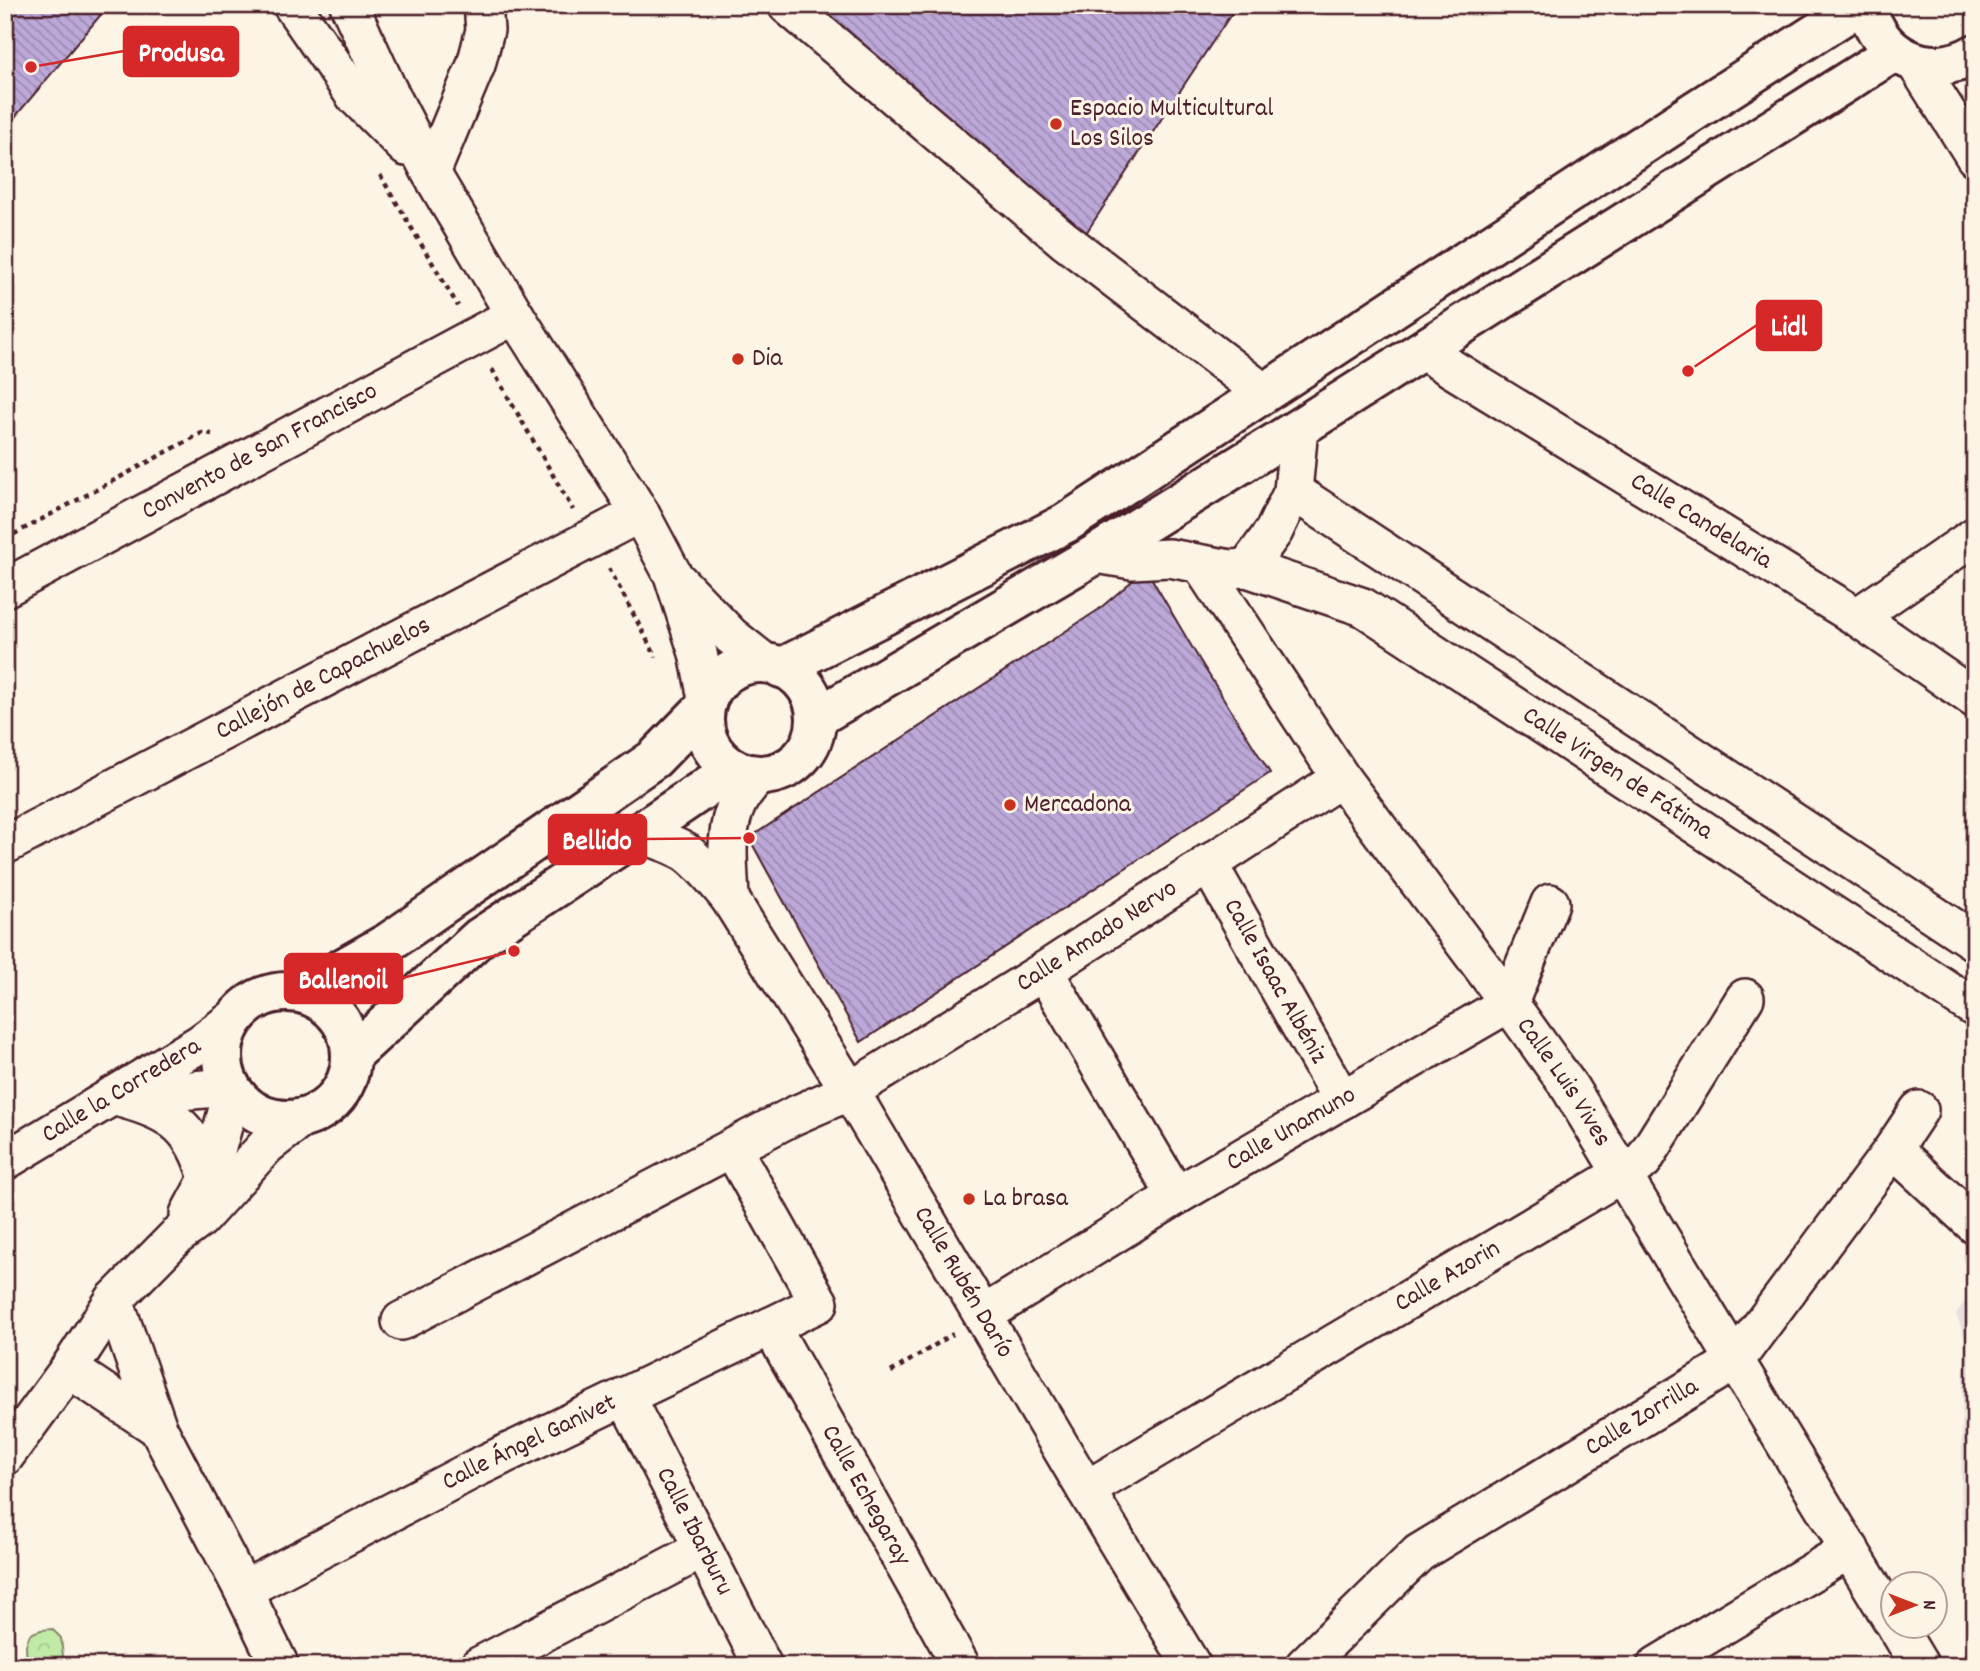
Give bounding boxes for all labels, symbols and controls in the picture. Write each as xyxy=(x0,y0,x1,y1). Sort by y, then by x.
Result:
callout: Produsa xyxy=(124,27,238,76)
text: Produsa xyxy=(138,36,225,76)
place label: Espacio Multicultural Los Silos xyxy=(1070,91,1273,158)
marker: Espacio Multicultural Los Silos xyxy=(1048,116,1064,132)
callout: Lidl xyxy=(1757,301,1821,350)
text: Lidl xyxy=(1771,310,1808,350)
place label: Dia xyxy=(752,341,783,378)
marker: Dia xyxy=(730,351,746,367)
street label: Convento de San Francisco xyxy=(135,373,384,530)
street label: Calle Candelaria xyxy=(1623,464,1780,580)
street label: Callejón de Capachuelos xyxy=(209,607,437,750)
street label: Calle Virgen de Fátima xyxy=(1515,698,1721,850)
place label: Mercadona xyxy=(1024,787,1132,824)
marker: Mercadona xyxy=(1002,797,1018,813)
callout: Bellido xyxy=(549,815,646,864)
text: Bellido xyxy=(562,824,632,864)
street label: Calle Amado Nervo xyxy=(1009,871,1185,1002)
street label: Calle Isaac Albéniz xyxy=(1213,892,1336,1071)
callout: Ballenoil xyxy=(285,954,402,1003)
text: Ballenoil xyxy=(298,963,388,1003)
street label: Calle Luis Vives xyxy=(1507,1010,1620,1154)
street label: Calle la Corredera xyxy=(35,1028,209,1153)
street label: Calle Unamuno xyxy=(1220,1077,1363,1181)
place label: La brasa xyxy=(983,1181,1069,1218)
marker: La brasa xyxy=(961,1191,977,1207)
street label: Calle Rubén Darío xyxy=(904,1199,1023,1365)
street label: Calle Azorin xyxy=(1388,1231,1507,1322)
street label: Calle Zorrilla xyxy=(1578,1368,1706,1466)
street label: Calle Ángel Ganivet xyxy=(436,1385,623,1501)
street label: Calle Echegaray xyxy=(811,1418,920,1573)
street label: Calle Ibarburu xyxy=(646,1461,742,1602)
north arrow xyxy=(1878,1570,1948,1640)
text: N xyxy=(1914,1600,1941,1610)

